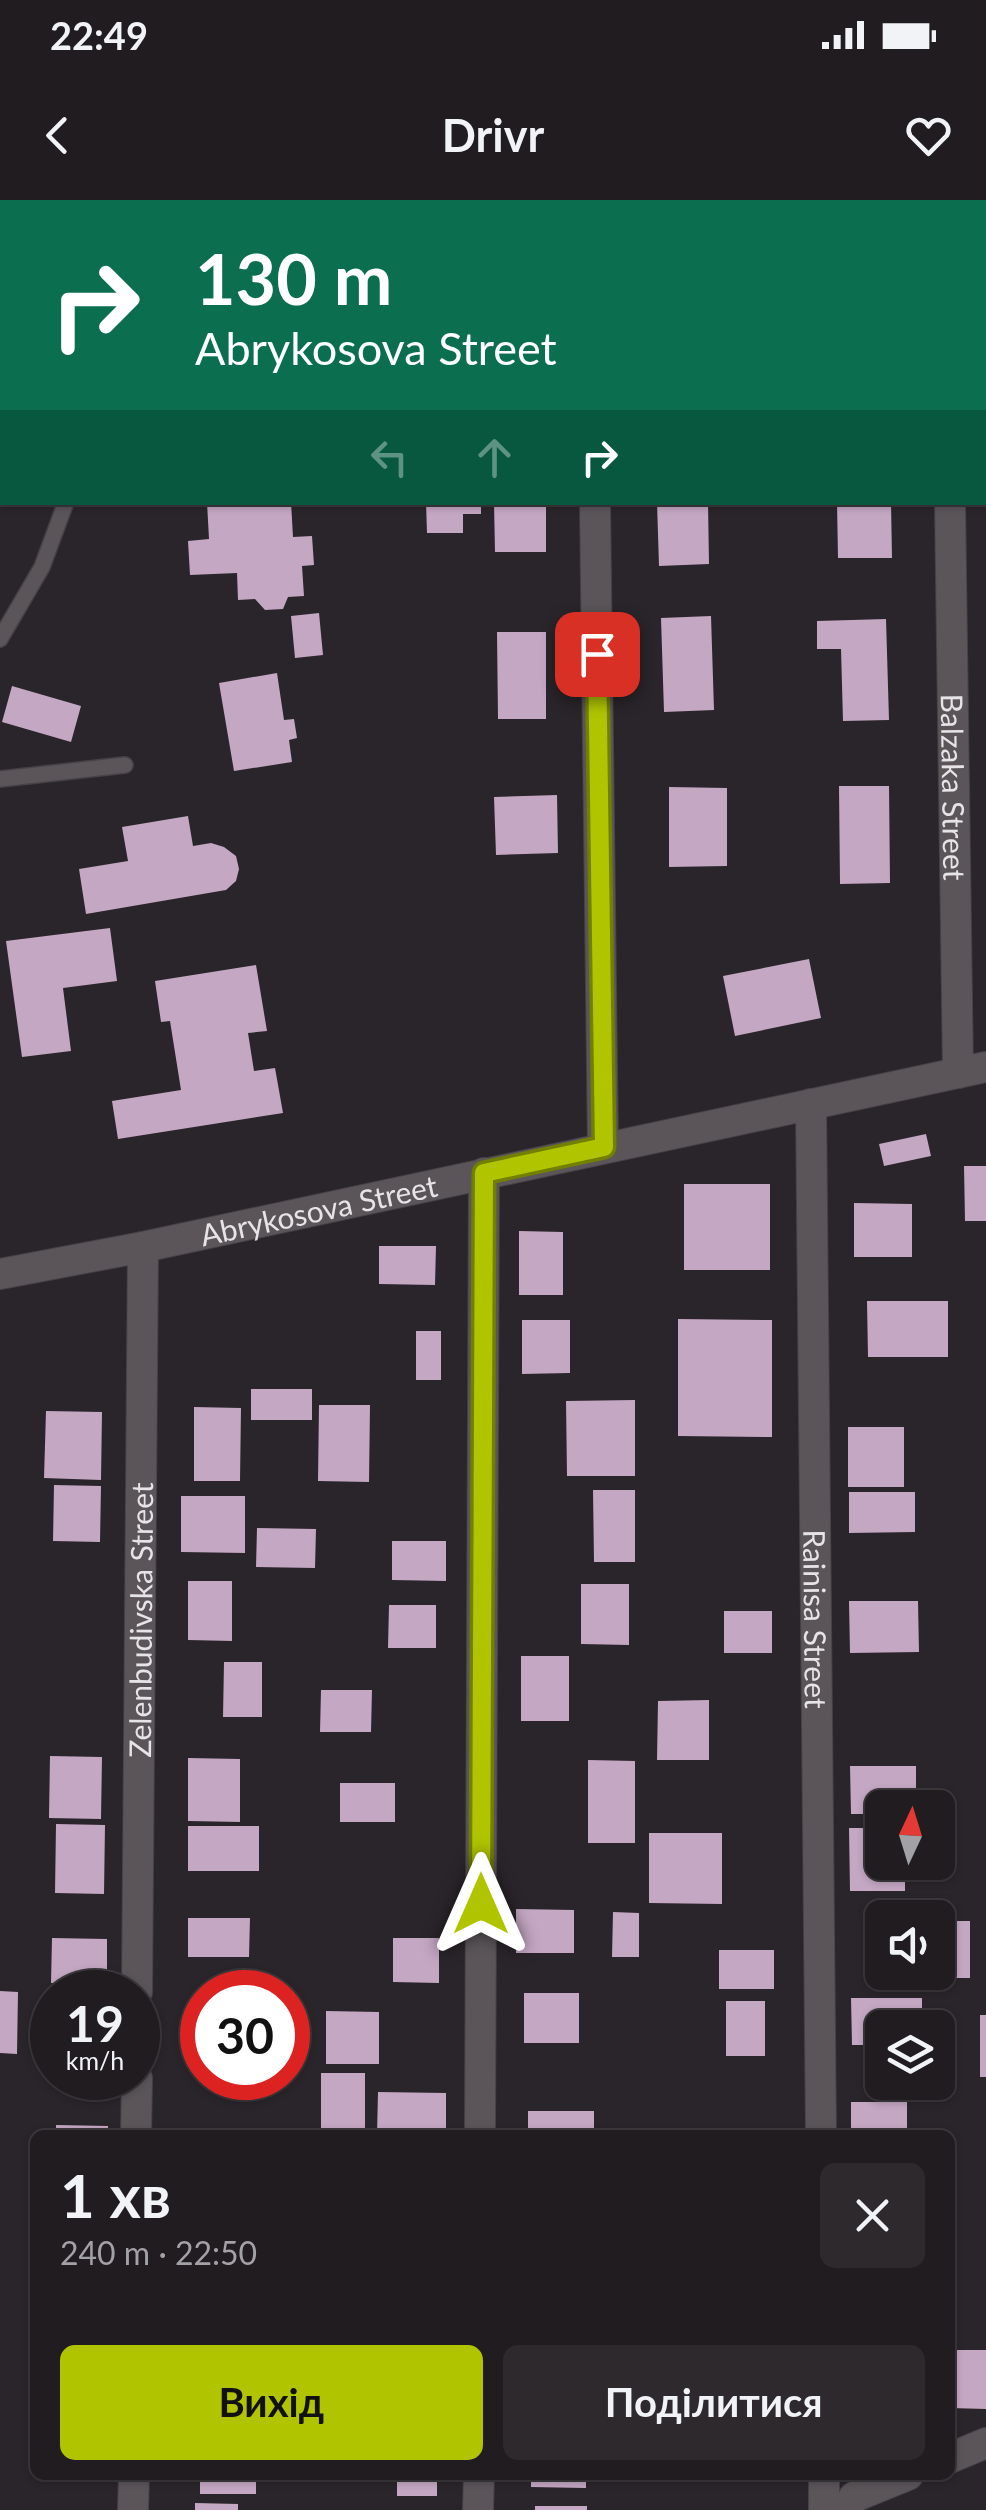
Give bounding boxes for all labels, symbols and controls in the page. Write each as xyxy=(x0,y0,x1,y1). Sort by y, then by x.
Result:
text: 22:49 xyxy=(50,12,148,58)
icon: back xyxy=(30,108,85,163)
text: Drivr xyxy=(442,108,544,162)
icon: heart xyxy=(901,108,956,163)
text: 130 m xyxy=(195,236,392,320)
icon: right xyxy=(30,240,160,370)
text: Abrykosova Street xyxy=(195,321,557,375)
icon: left xyxy=(362,430,417,485)
icon: ahead xyxy=(467,430,522,485)
icon: right xyxy=(572,430,627,485)
pin xyxy=(555,612,640,697)
icon: arrive xyxy=(570,627,625,682)
street label: Balzaka Street xyxy=(935,693,973,881)
street label: Abrykosova Street xyxy=(197,1167,440,1252)
street label: Zelenbudivska Street xyxy=(121,1482,159,1758)
street label: Rainisa Street xyxy=(797,1529,835,1709)
north arrow xyxy=(865,1790,955,1880)
map controls xyxy=(865,1790,955,2100)
position arrow xyxy=(429,1852,533,1956)
button: sound xyxy=(865,1900,955,1990)
speed limit sign: 30 xyxy=(180,1970,310,2100)
text: 19 xyxy=(66,1993,124,2053)
button: layers xyxy=(865,2010,955,2100)
text: km/h xyxy=(66,2045,124,2075)
text: 1 хв xyxy=(60,2159,171,2231)
button: close xyxy=(820,2163,925,2268)
text: 240 m · 22:50 xyxy=(60,2233,257,2272)
button: Вихід xyxy=(60,2345,483,2460)
button: Поділитися xyxy=(503,2345,925,2460)

